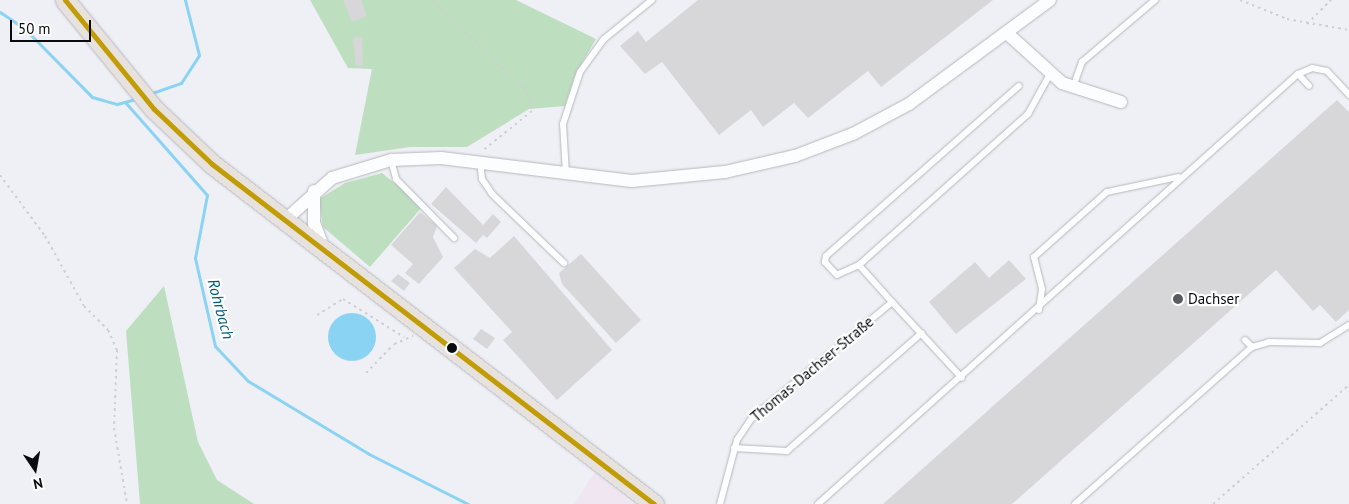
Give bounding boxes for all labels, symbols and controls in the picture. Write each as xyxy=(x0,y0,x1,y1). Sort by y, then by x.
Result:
scale bar xyxy=(12,10,94,42)
text: 50 m xyxy=(18,19,51,38)
water label: Rohrbach xyxy=(204,277,238,341)
place label: Dachser xyxy=(1188,290,1239,308)
marker: Dachser xyxy=(1172,293,1184,305)
street label: Thomas-Dachser-Straße xyxy=(747,312,877,426)
unlabelled marker xyxy=(447,343,457,353)
north arrow xyxy=(10,444,60,494)
text: N xyxy=(32,474,44,493)

